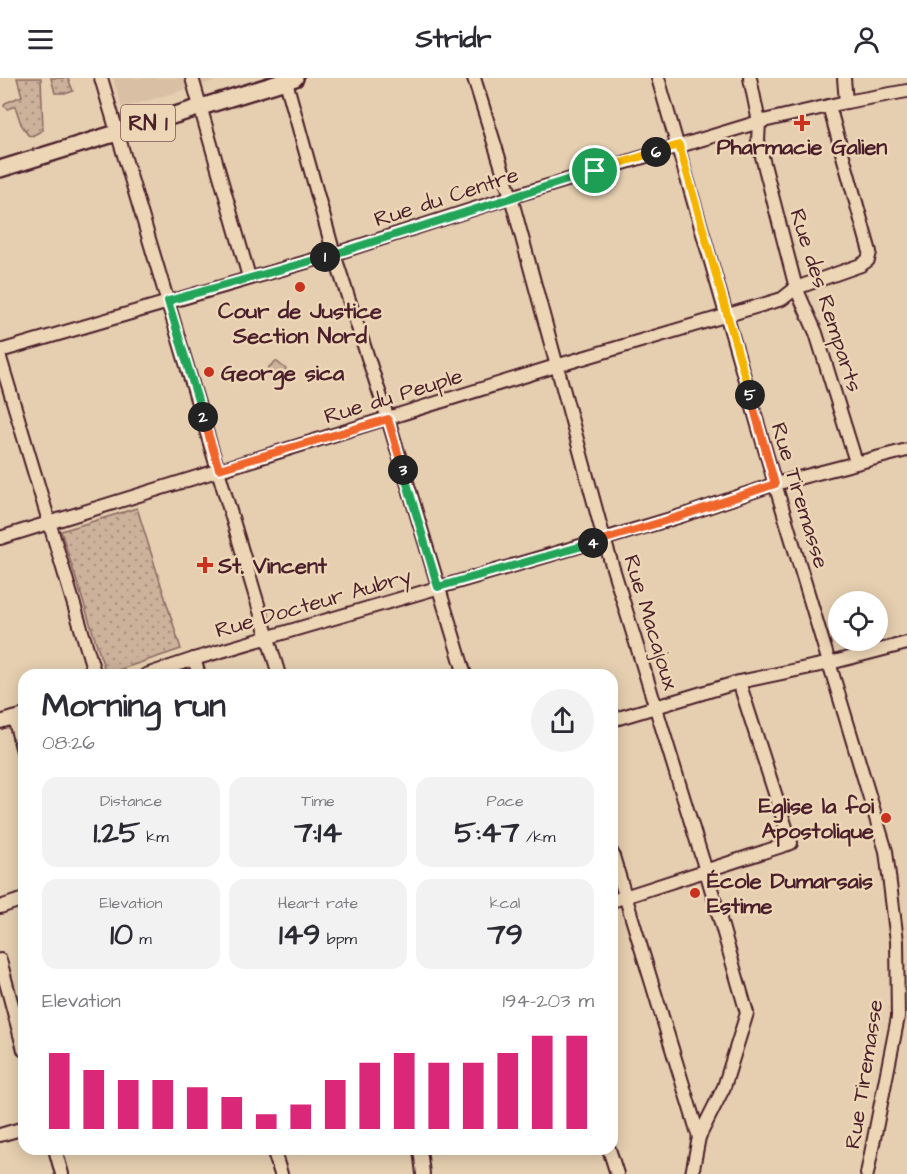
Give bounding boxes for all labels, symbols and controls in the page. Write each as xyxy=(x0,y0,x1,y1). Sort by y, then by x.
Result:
text: Stridr xyxy=(416,20,492,58)
icon: menu xyxy=(24,23,57,56)
icon: person xyxy=(850,23,883,56)
road number: RN 1 xyxy=(121,105,175,141)
marker: Pharmacie Galien xyxy=(795,116,809,130)
place label: Pharmacie Galien xyxy=(717,132,887,163)
pin: 6 xyxy=(641,137,671,167)
text: 6 xyxy=(651,141,661,163)
pin xyxy=(569,145,620,196)
icon: arrive xyxy=(578,154,611,187)
street label: Rue du Centre xyxy=(370,159,523,235)
street label: Rue des Remparts xyxy=(781,205,870,396)
pin: 1 xyxy=(310,242,340,272)
text: 1 xyxy=(324,246,326,268)
marker: Cour de Justice Section Nord xyxy=(293,280,307,294)
place label: Cour de Justice Section Nord xyxy=(218,296,382,352)
place label: George sica xyxy=(221,358,345,390)
street label: Rue du Peuple xyxy=(320,361,467,432)
marker: George sica xyxy=(202,365,216,379)
pin: 5 xyxy=(735,380,765,410)
text: 5 xyxy=(744,384,756,406)
pin: 2 xyxy=(188,402,218,432)
text: 2 xyxy=(198,406,208,428)
street label: Rue Tiremasse xyxy=(763,419,836,572)
pin: 3 xyxy=(388,455,418,485)
text: 3 xyxy=(399,459,407,481)
pin: 4 xyxy=(578,528,608,558)
text: 4 xyxy=(588,532,598,554)
place label: St. Vincent xyxy=(217,551,328,582)
street label: Rue Macajoux xyxy=(615,551,686,694)
marker: St. Vincent xyxy=(196,556,214,574)
street label: Rue Docteur Aubry xyxy=(212,561,415,647)
map controls xyxy=(828,591,888,651)
button: locate xyxy=(828,591,888,651)
text: Morning run xyxy=(42,683,226,729)
button: share xyxy=(531,689,594,752)
text: 08:26 xyxy=(42,729,95,757)
text: Distance xyxy=(100,790,162,812)
text: Time xyxy=(301,790,335,812)
text: Pace xyxy=(486,790,524,812)
place label: Eglise la foi Apostolique xyxy=(759,791,875,847)
marker: Eglise la foi Apostolique xyxy=(879,811,893,825)
text: 1.25 xyxy=(93,812,140,854)
text: 7:14 xyxy=(294,812,342,854)
text: 5:47 xyxy=(454,812,520,854)
text: km xyxy=(140,826,169,848)
text: /km xyxy=(520,826,556,848)
place label: École Dumarsais Estime xyxy=(707,866,873,922)
marker: École Dumarsais Estime xyxy=(688,886,702,900)
text: Elevation xyxy=(100,892,162,914)
text: Heart rate xyxy=(278,892,358,914)
text: kcal xyxy=(490,892,520,914)
text: 10 xyxy=(110,914,133,956)
text: 149 xyxy=(279,914,320,956)
text: 79 xyxy=(487,914,523,956)
text: m xyxy=(133,928,152,950)
text: bpm xyxy=(320,928,357,950)
text: Elevation xyxy=(42,987,121,1015)
text: 194–203 m xyxy=(502,987,594,1015)
street label: Rue Tiremasse xyxy=(837,997,892,1151)

